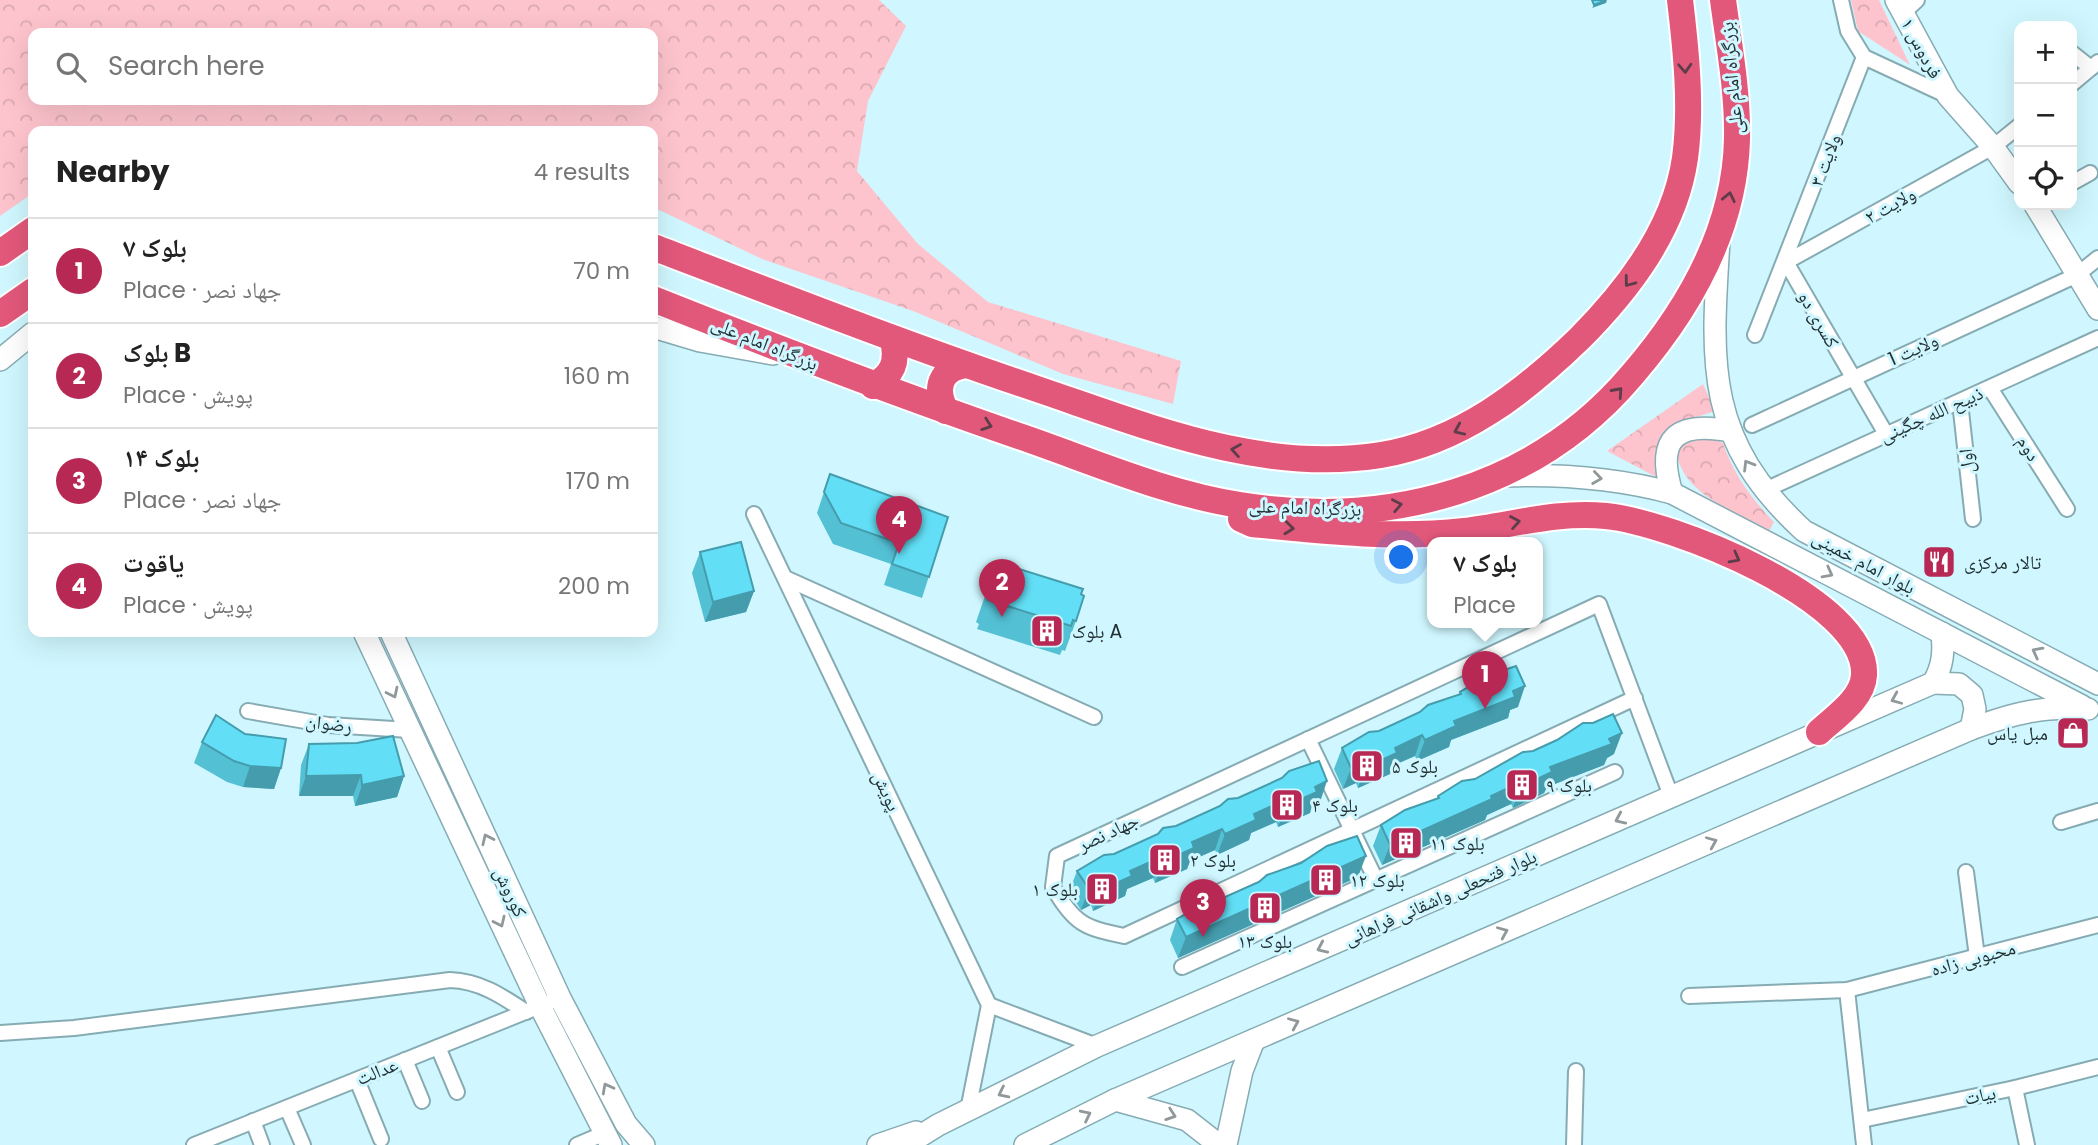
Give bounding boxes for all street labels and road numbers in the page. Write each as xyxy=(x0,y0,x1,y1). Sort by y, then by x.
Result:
street label: فردوس ۱ xyxy=(1894,13,1949,83)
street label: بزرگراه امام علی xyxy=(1713,21,1750,135)
street label: ولایت ۳ xyxy=(1803,130,1848,190)
street label: ولایت ۲ xyxy=(1860,180,1921,230)
street label: کسری دو xyxy=(1791,286,1846,353)
street label: بزرگراه امام علی xyxy=(707,310,822,377)
street label: ولایت 1 xyxy=(1884,327,1942,372)
street label: ذبیح الله چگینی xyxy=(1875,380,1987,449)
street label: دوم xyxy=(2010,430,2047,467)
street label: اول xyxy=(1952,447,1981,475)
street label: بزرگراه امام علی xyxy=(1248,492,1362,523)
street label: بلوار امام خمینی xyxy=(1807,524,1920,601)
street label: رضوان xyxy=(304,707,354,740)
street label: پویش xyxy=(866,767,907,816)
street label: جهاد نصر xyxy=(1072,807,1143,859)
street label: بلوار فتحعلی واشقانی فراهانی xyxy=(1340,843,1541,952)
street label: کوروش xyxy=(487,863,534,922)
street label: محبوبی زاده xyxy=(1928,934,2018,983)
street label: عدالت xyxy=(352,1051,402,1092)
street label: بیات xyxy=(1962,1079,1998,1112)

